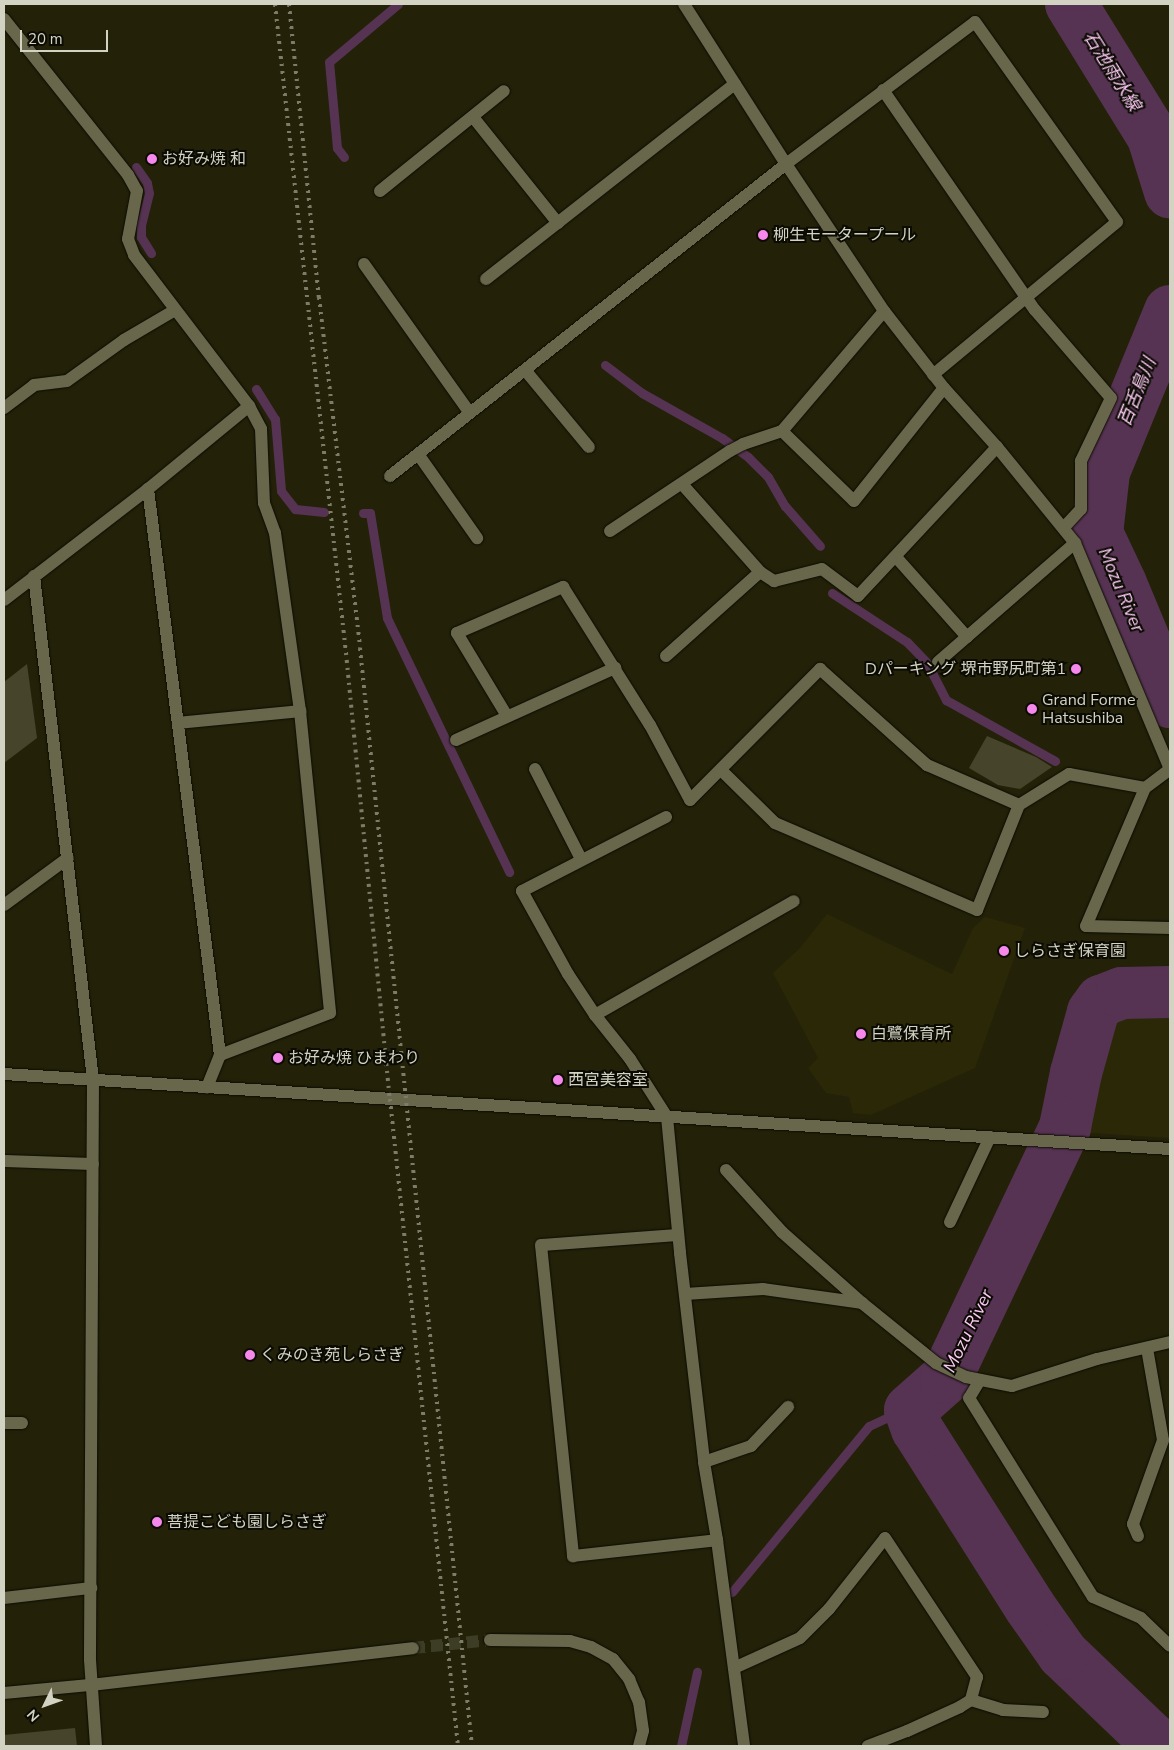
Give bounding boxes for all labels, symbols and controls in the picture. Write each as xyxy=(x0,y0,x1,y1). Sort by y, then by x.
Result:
scale bar xyxy=(22,20,110,52)
water label: 石池雨水線 xyxy=(1079,27,1145,115)
text: 20 m xyxy=(28,29,63,49)
place label: お好み焼 和 xyxy=(162,149,246,169)
marker: お好み焼 和 xyxy=(146,153,158,165)
place label: 柳生モータープール xyxy=(773,225,917,245)
marker: 柳生モータープール xyxy=(757,229,769,241)
water label: 百舌鳥川 xyxy=(1114,355,1160,429)
water label: Mozu River xyxy=(1094,544,1148,636)
place label: Dパーキング 堺市野尻町第1 xyxy=(864,659,1066,679)
marker: Dパーキング 堺市野尻町第1 xyxy=(1070,663,1082,675)
place label: Grand Forme Hatsushiba xyxy=(1042,690,1136,728)
marker: Grand Forme Hatsushiba xyxy=(1026,703,1038,715)
place label: しらさぎ保育園 xyxy=(1014,941,1126,961)
marker: しらさぎ保育園 xyxy=(998,945,1010,957)
place label: 白鷺保育所 xyxy=(871,1024,951,1044)
marker: 白鷺保育所 xyxy=(855,1028,867,1040)
place label: お好み焼 ひまわり xyxy=(288,1048,420,1068)
marker: お好み焼 ひまわり xyxy=(272,1052,284,1064)
place label: 西宮美容室 xyxy=(568,1070,648,1090)
marker: 西宮美容室 xyxy=(552,1074,564,1086)
water label: Mozu River xyxy=(939,1286,997,1376)
place label: くみのき苑しらさぎ xyxy=(260,1345,404,1365)
marker: くみのき苑しらさぎ xyxy=(244,1349,256,1361)
place label: 菩提こども園しらさぎ xyxy=(167,1512,327,1532)
marker: 菩提こども園しらさぎ xyxy=(151,1516,163,1528)
north arrow xyxy=(20,1680,70,1730)
text: N xyxy=(23,1705,44,1726)

